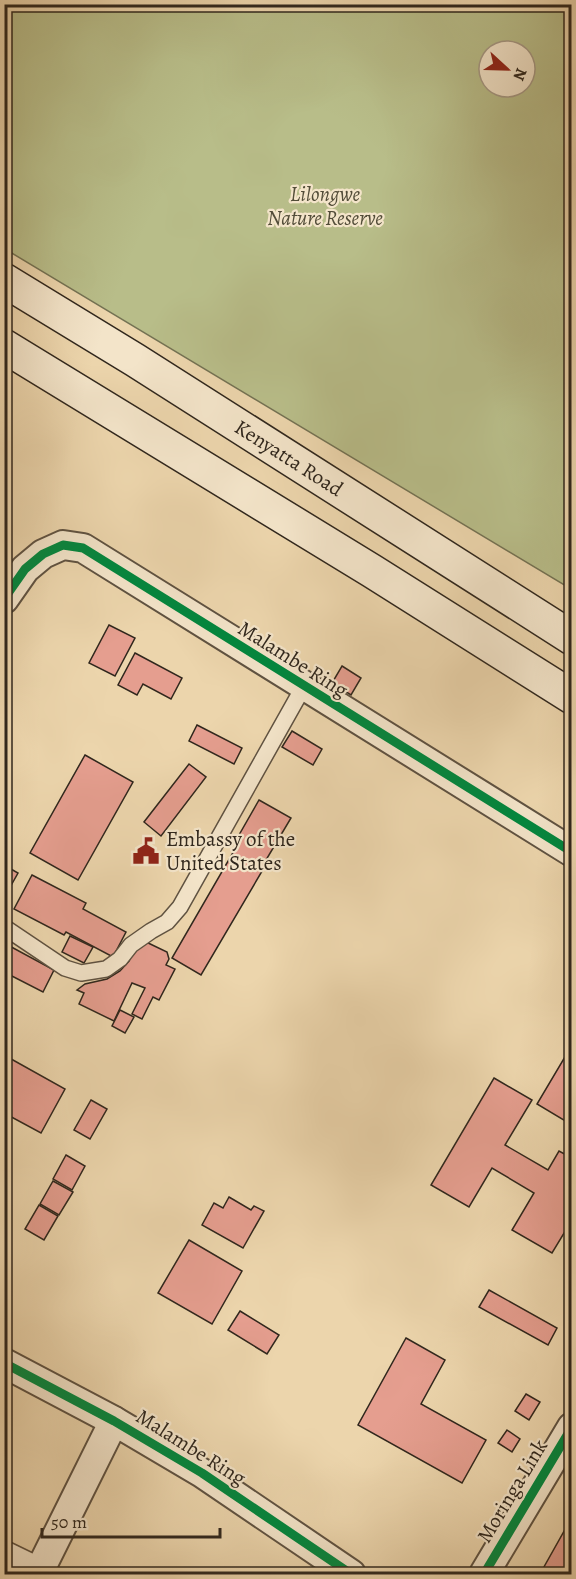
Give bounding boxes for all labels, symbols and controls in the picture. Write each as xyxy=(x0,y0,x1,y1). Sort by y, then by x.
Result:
north arrow xyxy=(477,39,537,99)
text: N xyxy=(507,65,532,84)
park label: Lilongwe Nature Reserve xyxy=(267,180,383,232)
street label: Kenyatta Road xyxy=(229,413,349,503)
street label: Malambe Ring xyxy=(233,614,354,704)
place label: Embassy of the United States xyxy=(166,825,295,877)
public building icon: Embassy of the United States xyxy=(131,836,161,866)
street label: Malambe Ring xyxy=(131,1402,252,1492)
street label: Moringa Link xyxy=(470,1434,554,1548)
scale bar xyxy=(42,1501,220,1539)
text: 50 m xyxy=(51,1510,87,1534)

